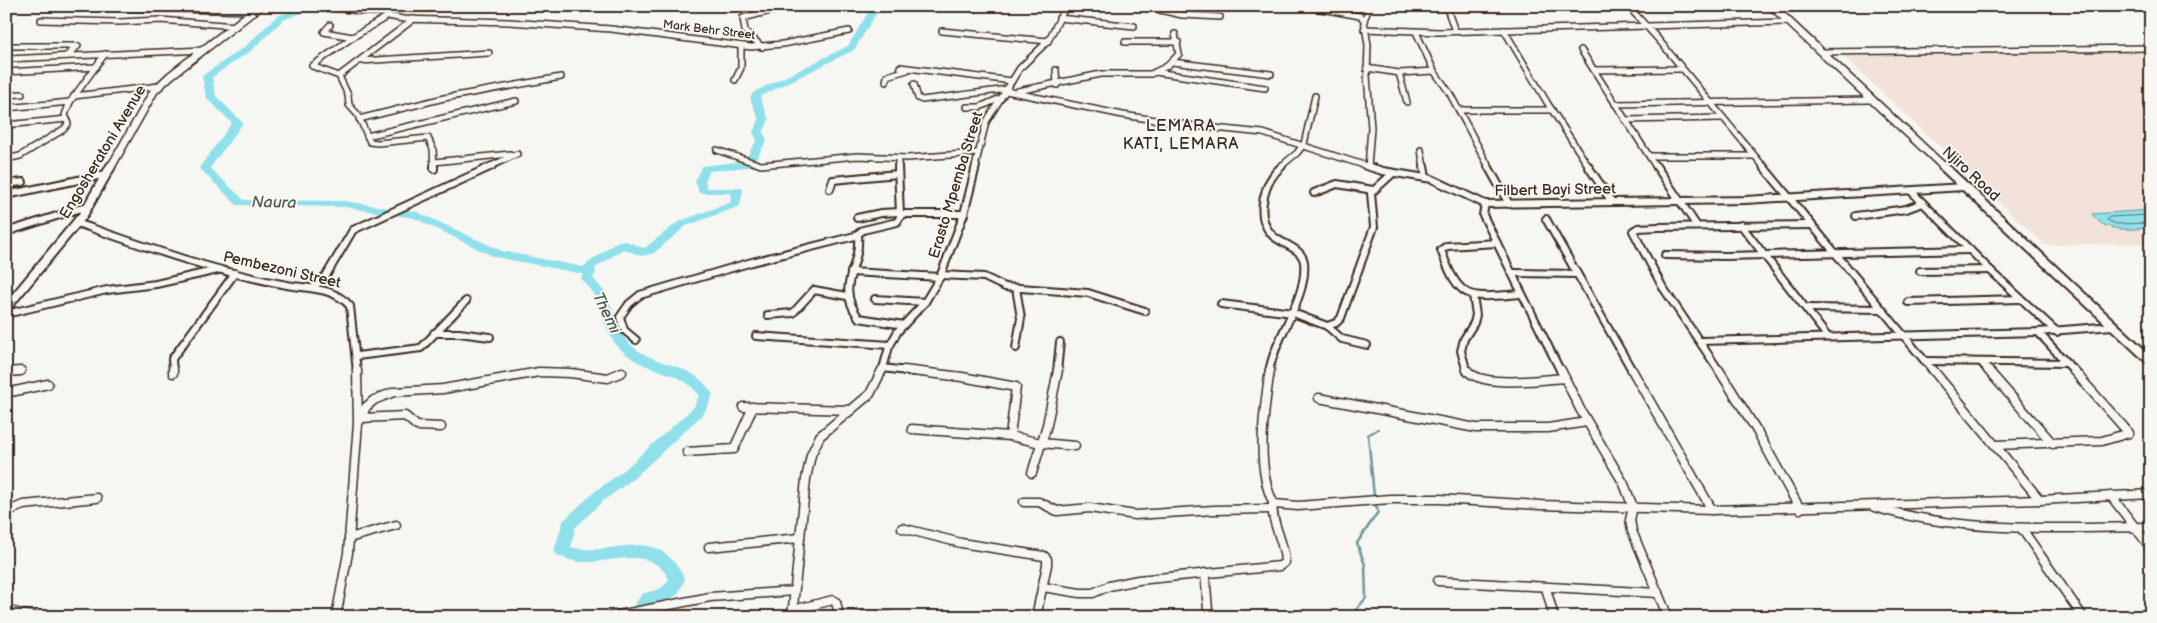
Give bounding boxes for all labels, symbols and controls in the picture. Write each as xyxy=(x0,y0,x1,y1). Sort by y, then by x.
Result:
street label: Mark Behr Street xyxy=(662,17,756,43)
street label: Engosheratoni Avenue xyxy=(56,82,151,222)
street label: Erasto Mpemba Street xyxy=(925,109,988,261)
district label: LEMARA KATI, LEMARA xyxy=(1123,117,1239,154)
street label: Njiro Road xyxy=(1938,142,2004,206)
street label: Filbert Bayi Street xyxy=(1494,179,1616,201)
water label: Naura xyxy=(251,193,297,213)
street label: Pembezoni Street xyxy=(221,247,343,293)
water label: Themi xyxy=(588,289,625,338)

